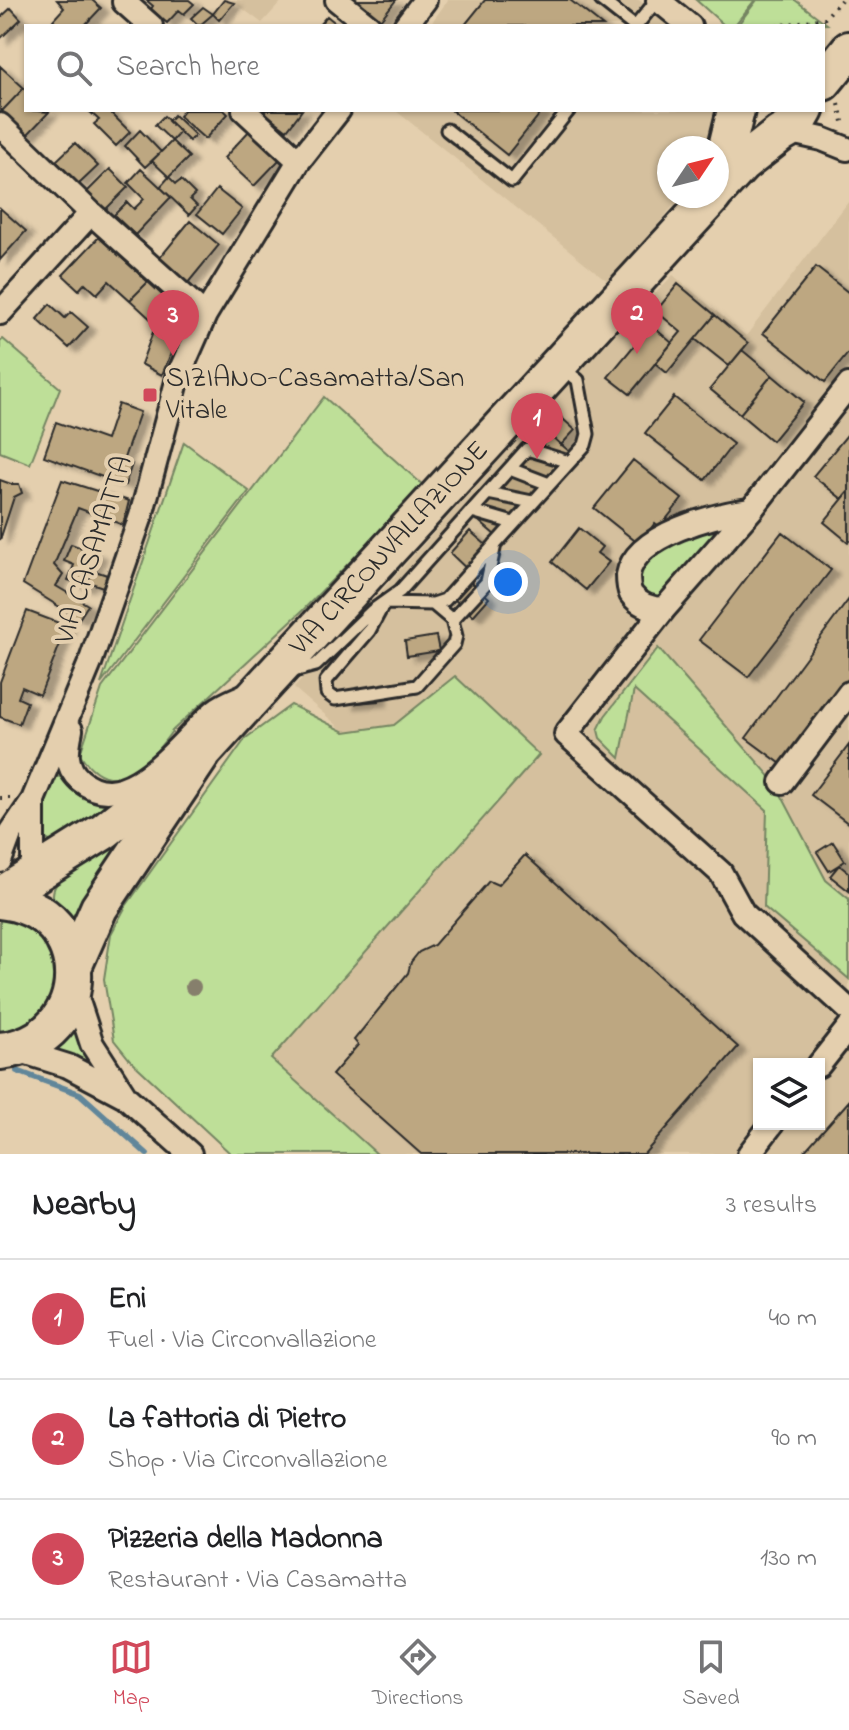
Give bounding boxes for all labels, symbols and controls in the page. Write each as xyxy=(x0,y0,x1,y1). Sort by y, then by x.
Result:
search box xyxy=(24,24,825,112)
icon: search xyxy=(52,46,96,90)
text: Search here xyxy=(116,46,260,90)
north arrow xyxy=(657,136,729,208)
pin: 2 xyxy=(611,288,663,354)
pin: 3 xyxy=(147,290,199,356)
place label: SIZIANO-Casamatta/San Vitale xyxy=(165,359,464,432)
marker: SIZIANO-Casamatta/San Vitale xyxy=(141,386,159,404)
pin: 1 xyxy=(511,393,563,459)
street label: VIA CIRCONVALLAZIONE xyxy=(280,432,499,666)
street label: VIA CASAMATTA xyxy=(45,451,145,650)
your location xyxy=(488,562,528,602)
map controls xyxy=(753,1058,825,1130)
button: layers xyxy=(753,1058,825,1130)
text: Nearby xyxy=(32,1181,136,1231)
text: 3 results xyxy=(726,1187,817,1225)
text: Eni xyxy=(108,1278,146,1322)
text: 1 xyxy=(54,1300,62,1338)
text: 40 m xyxy=(768,1300,817,1338)
text: Fuel · Via Circonvallazione xyxy=(108,1322,376,1360)
text: La fattoria di Pietro xyxy=(108,1398,346,1442)
text: 2 xyxy=(52,1420,64,1458)
text: 90 m xyxy=(771,1420,817,1458)
text: Shop · Via Circonvallazione xyxy=(108,1442,387,1480)
text: Pizzeria della Madonna xyxy=(108,1518,383,1562)
text: 3 xyxy=(53,1540,63,1578)
text: 130 m xyxy=(760,1540,817,1578)
text: Restaurant · Via Casamatta xyxy=(108,1562,407,1600)
tab: Map xyxy=(109,1635,153,1715)
tab: Directions xyxy=(372,1635,463,1715)
tab: Saved xyxy=(682,1635,740,1715)

